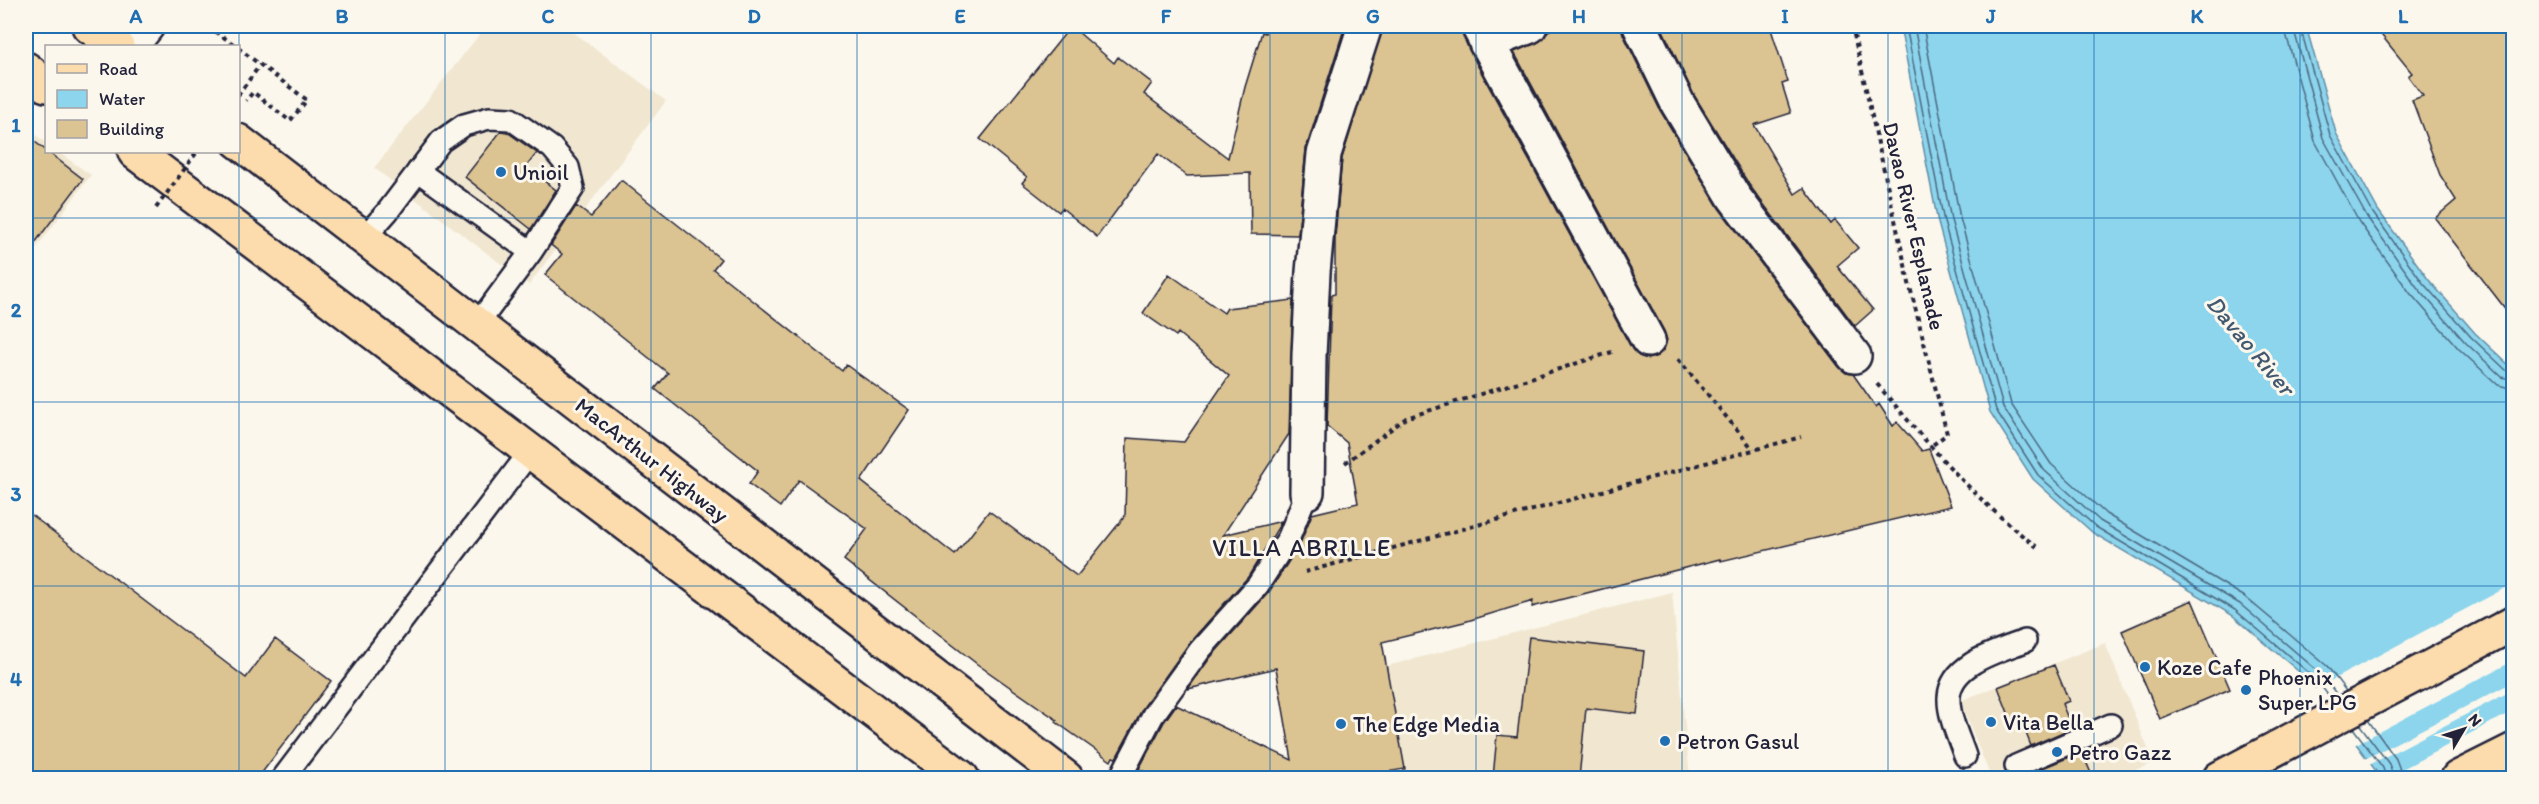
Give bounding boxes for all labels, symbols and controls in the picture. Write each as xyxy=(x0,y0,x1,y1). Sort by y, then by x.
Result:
text: A xyxy=(129,4,143,28)
text: B xyxy=(336,4,349,28)
text: C xyxy=(542,4,555,28)
text: D xyxy=(747,4,761,28)
text: E xyxy=(954,4,966,28)
text: F xyxy=(1161,4,1172,28)
text: G xyxy=(1366,4,1380,28)
text: H xyxy=(1572,4,1586,28)
text: I xyxy=(1781,4,1789,28)
text: J xyxy=(1985,4,1996,28)
text: K xyxy=(2191,4,2205,28)
text: L xyxy=(2398,4,2409,28)
legend xyxy=(45,45,240,153)
text: Road xyxy=(99,58,138,80)
text: Water xyxy=(99,88,145,110)
text: 1 xyxy=(11,113,21,137)
text: Building xyxy=(99,118,165,140)
street label: Davao River Esplanade xyxy=(1877,119,1951,333)
place label: Unioil xyxy=(513,159,569,186)
marker: Unioil xyxy=(494,165,508,179)
water label: Davao River xyxy=(2201,289,2303,403)
text: 2 xyxy=(11,298,22,322)
street label: MacArthur Highway xyxy=(570,392,735,529)
text: 3 xyxy=(11,482,22,506)
district label: VILLA ABRILLE xyxy=(1212,533,1392,562)
place label: Koze Cafe xyxy=(2157,654,2252,681)
marker: Koze Cafe xyxy=(2138,660,2152,674)
place label: Phoenix Super LPG xyxy=(2258,664,2357,716)
text: 4 xyxy=(10,667,22,691)
marker: Phoenix Super LPG xyxy=(2239,683,2253,697)
north arrow xyxy=(2434,699,2494,759)
place label: Vita Bella xyxy=(2003,709,2095,736)
text: N xyxy=(2464,710,2486,730)
place label: The Edge Media xyxy=(1353,711,1500,738)
marker: Vita Bella xyxy=(1984,715,1998,729)
marker: The Edge Media xyxy=(1334,717,1348,731)
place label: Petron Gasul xyxy=(1677,728,1799,755)
marker: Petron Gasul xyxy=(1658,734,1672,748)
place label: Petro Gazz xyxy=(2069,739,2171,766)
marker: Petro Gazz xyxy=(2050,745,2064,759)

